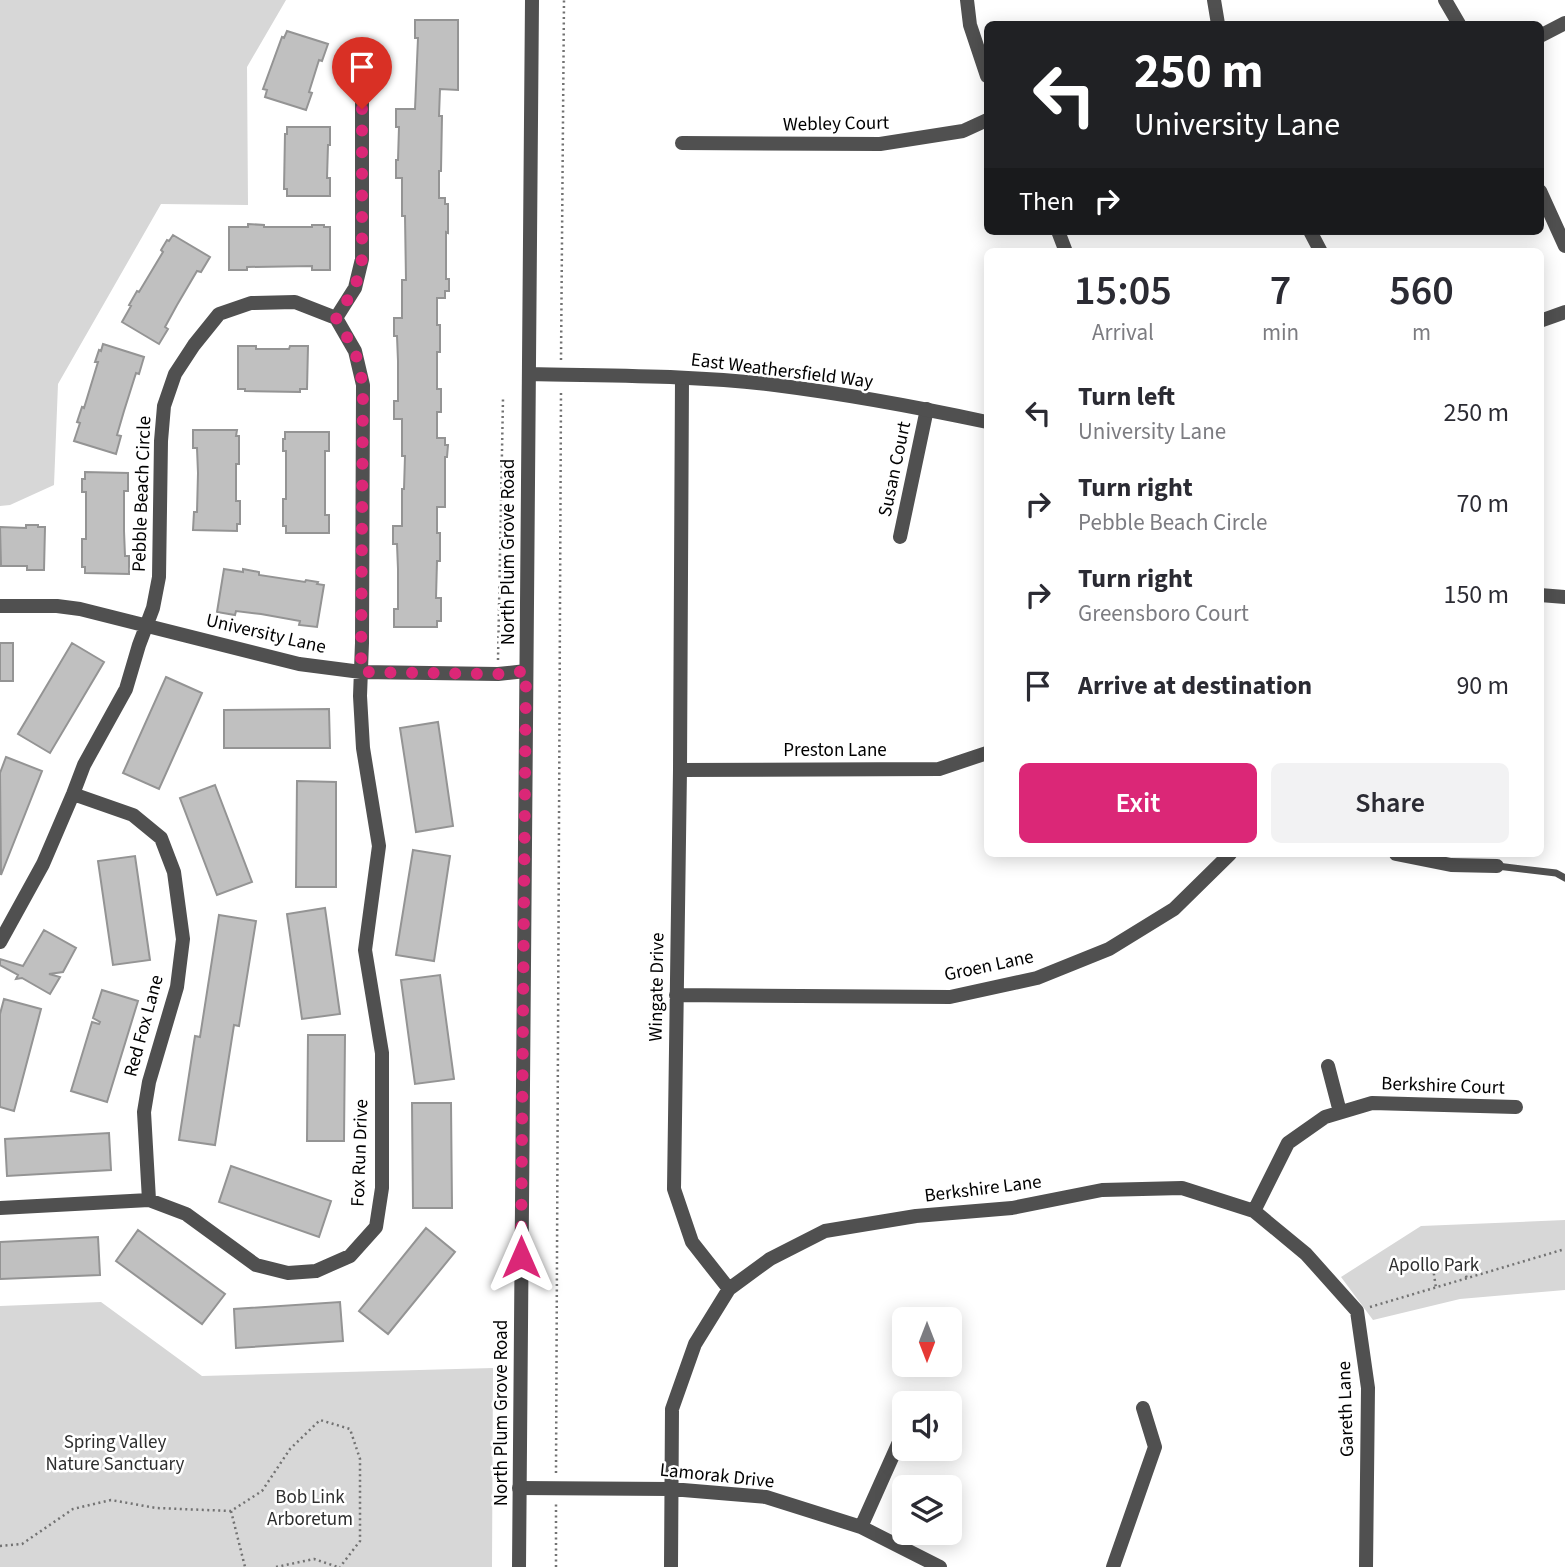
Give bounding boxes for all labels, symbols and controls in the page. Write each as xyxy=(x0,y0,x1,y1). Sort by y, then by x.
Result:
pin xyxy=(332,37,392,109)
text: 250 m xyxy=(1134,37,1263,107)
icon: arrive xyxy=(343,48,381,86)
icon: left xyxy=(1019,49,1110,140)
text: University Lane xyxy=(1134,102,1340,148)
street label: Webley Court xyxy=(783,110,890,138)
icon: right xyxy=(1088,182,1126,220)
text: Then xyxy=(1019,183,1074,220)
text: 15:05 xyxy=(1074,261,1172,321)
text: 7 xyxy=(1270,261,1291,321)
text: 560 xyxy=(1389,261,1454,321)
text: Arrival xyxy=(1092,316,1154,349)
text: min xyxy=(1262,316,1299,349)
text: m xyxy=(1412,316,1431,349)
street label: East Weathersfield Way xyxy=(689,346,875,396)
text: Turn left xyxy=(1078,378,1175,415)
icon: left xyxy=(1019,394,1057,432)
text: 250 m xyxy=(1443,394,1509,431)
street label: Pebble Beach Circle xyxy=(126,415,158,573)
text: University Lane xyxy=(1078,415,1226,448)
street label: Susan Court xyxy=(872,418,918,519)
street label: North Plum Grove Road xyxy=(495,459,522,645)
text: Turn right xyxy=(1078,469,1193,506)
icon: right xyxy=(1019,485,1057,523)
text: 70 m xyxy=(1456,485,1509,522)
text: Pebble Beach Circle xyxy=(1078,506,1267,539)
text: Turn right xyxy=(1078,560,1193,597)
icon: right xyxy=(1019,576,1057,614)
text: 150 m xyxy=(1443,576,1509,613)
text: Greensboro Court xyxy=(1078,597,1249,630)
street label: University Lane xyxy=(203,607,329,661)
icon: arrive xyxy=(1019,667,1057,705)
text: Arrive at destination xyxy=(1078,667,1312,704)
text: 90 m xyxy=(1456,667,1509,704)
street label: Preston Lane xyxy=(783,737,887,764)
button: Exit xyxy=(1019,763,1257,843)
button: Share xyxy=(1271,763,1509,843)
street label: Wingate Drive xyxy=(643,932,671,1042)
street label: Groen Lane xyxy=(942,943,1036,989)
street label: Red Fox Lane xyxy=(117,972,171,1080)
street label: Berkshire Court xyxy=(1381,1070,1506,1102)
street label: Fox Run Drive xyxy=(345,1099,375,1207)
street label: Berkshire Lane xyxy=(923,1168,1043,1210)
position arrow xyxy=(484,1220,558,1294)
park label: Apollo Park xyxy=(1389,1252,1480,1279)
north arrow xyxy=(892,1307,962,1377)
map controls xyxy=(892,1307,962,1545)
street label: North Plum Grove Road xyxy=(488,1320,515,1506)
street label: Gareth Lane xyxy=(1331,1360,1361,1458)
button: sound xyxy=(892,1391,962,1461)
park label: Spring Valley Nature Sanctuary xyxy=(46,1429,185,1478)
street label: Lamorak Drive xyxy=(658,1457,776,1495)
button: layers xyxy=(892,1475,962,1545)
park label: Bob Link Arboretum xyxy=(267,1484,353,1533)

